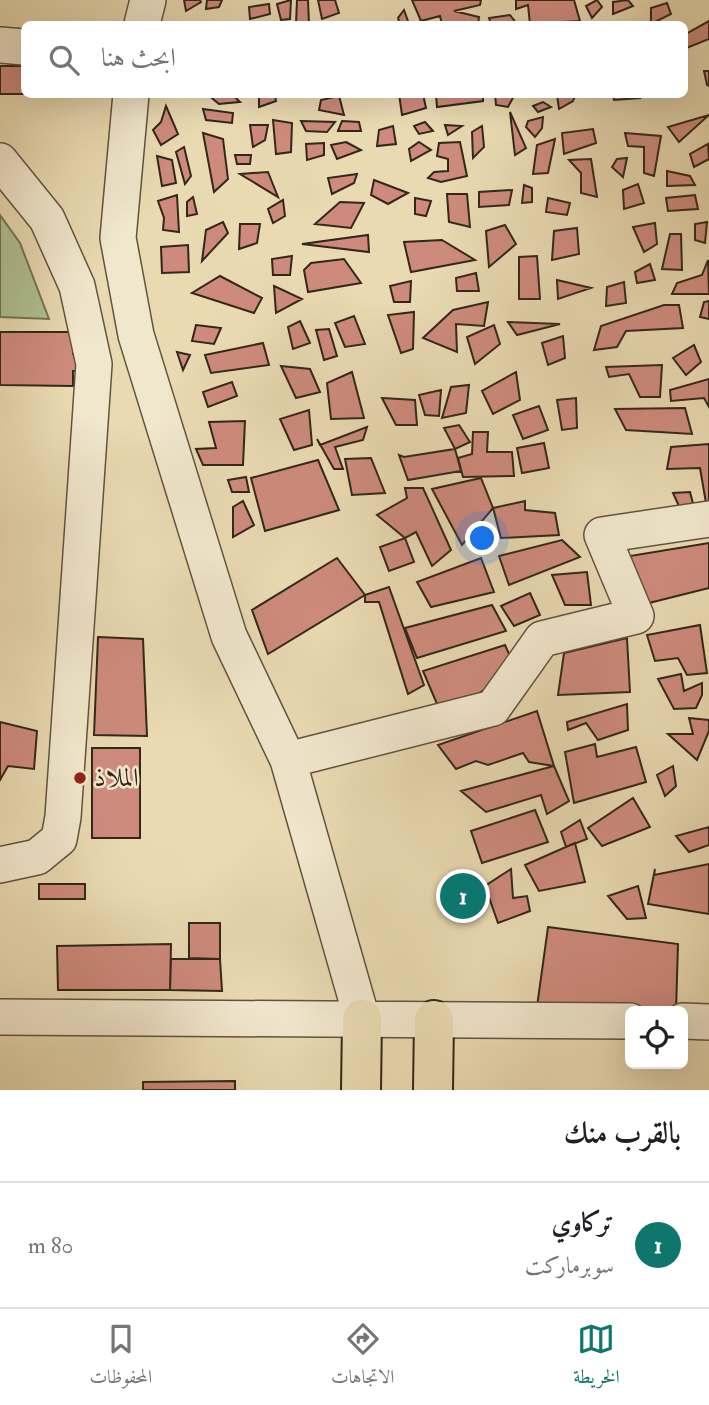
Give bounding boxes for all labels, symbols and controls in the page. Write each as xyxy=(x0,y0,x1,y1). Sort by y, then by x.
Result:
search box xyxy=(21,21,688,98)
icon: search xyxy=(45,41,83,79)
text: ابحث هنا xyxy=(101,42,176,74)
your location xyxy=(465,521,499,555)
place label: الملاذ xyxy=(94,762,139,794)
marker: الملاذ xyxy=(72,770,88,786)
pin: 1 xyxy=(440,870,486,922)
map controls xyxy=(625,1006,688,1069)
button: locate xyxy=(625,1006,688,1069)
text: بالقرب منك xyxy=(564,1115,681,1152)
text: تركاوي xyxy=(551,1207,614,1239)
text: 80 m xyxy=(28,1231,73,1260)
text: 1 xyxy=(654,1231,662,1260)
text: سوبرماركت xyxy=(525,1251,614,1280)
tab: المحفوظات xyxy=(89,1320,152,1395)
tab: الاتجاهات xyxy=(331,1320,394,1395)
tab: الخريطة xyxy=(573,1320,620,1395)

